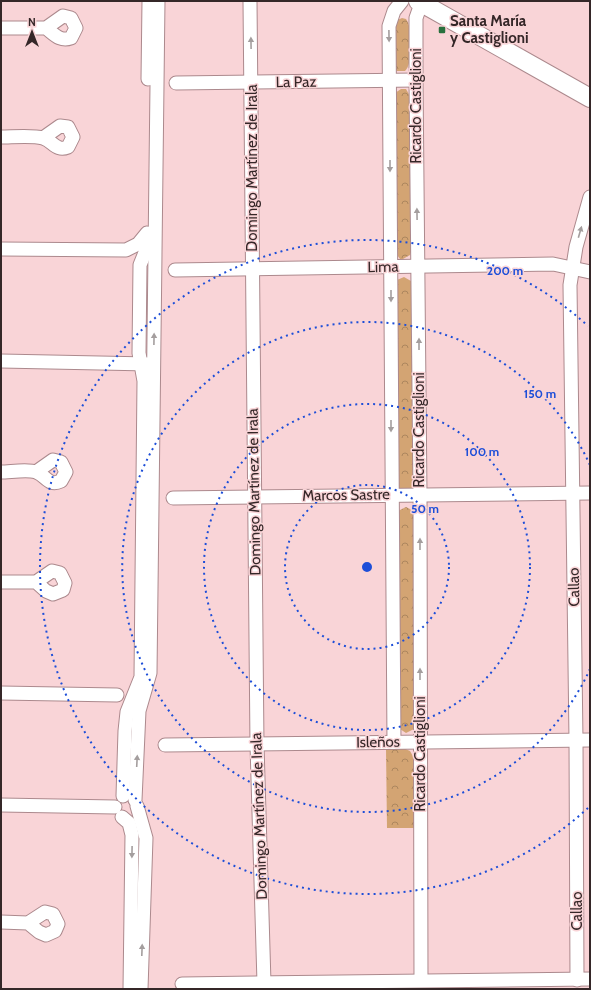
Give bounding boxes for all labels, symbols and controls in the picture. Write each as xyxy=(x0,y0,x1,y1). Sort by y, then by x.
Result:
north arrow xyxy=(12,12,52,52)
place label: Santa María y Castiglioni xyxy=(450,12,529,47)
text: N xyxy=(28,15,36,29)
marker: Santa María y Castiglioni xyxy=(437,25,447,35)
one-way arrow xyxy=(386,30,392,43)
one-way arrow xyxy=(248,36,254,49)
street label: Ricardo Castiglioni xyxy=(407,48,425,164)
street label: La Paz xyxy=(275,73,317,91)
street label: Domingo Martínez de Irala xyxy=(243,84,261,252)
one-way arrow xyxy=(387,160,393,173)
one-way arrow xyxy=(414,207,420,220)
one-way arrow xyxy=(577,226,583,238)
street label: Lima xyxy=(367,258,399,276)
text: 200 m xyxy=(487,263,523,278)
one-way arrow xyxy=(388,290,394,303)
one-way arrow xyxy=(150,333,157,345)
one-way arrow xyxy=(416,337,422,350)
street label: Ricardo Castiglioni xyxy=(410,372,428,488)
text: 150 m xyxy=(524,386,556,401)
street label: Domingo Martínez de Irala xyxy=(244,407,264,576)
one-way arrow xyxy=(388,420,394,433)
text: 100 m xyxy=(465,444,499,459)
street label: Marcos Sastre xyxy=(302,485,390,505)
text: 50 m xyxy=(411,501,439,516)
one-way arrow xyxy=(417,537,423,550)
centre of rings xyxy=(360,560,374,574)
street label: Callao xyxy=(565,567,583,607)
one-way arrow xyxy=(417,667,423,680)
street label: Ricardo Castiglioni xyxy=(411,696,429,812)
street label: Domingo Martínez de Irala xyxy=(247,731,271,900)
street label: Isleños xyxy=(356,733,400,751)
one-way arrow xyxy=(133,755,140,767)
one-way arrow xyxy=(129,846,135,859)
street label: Callao xyxy=(568,892,586,930)
one-way arrow xyxy=(139,944,146,956)

